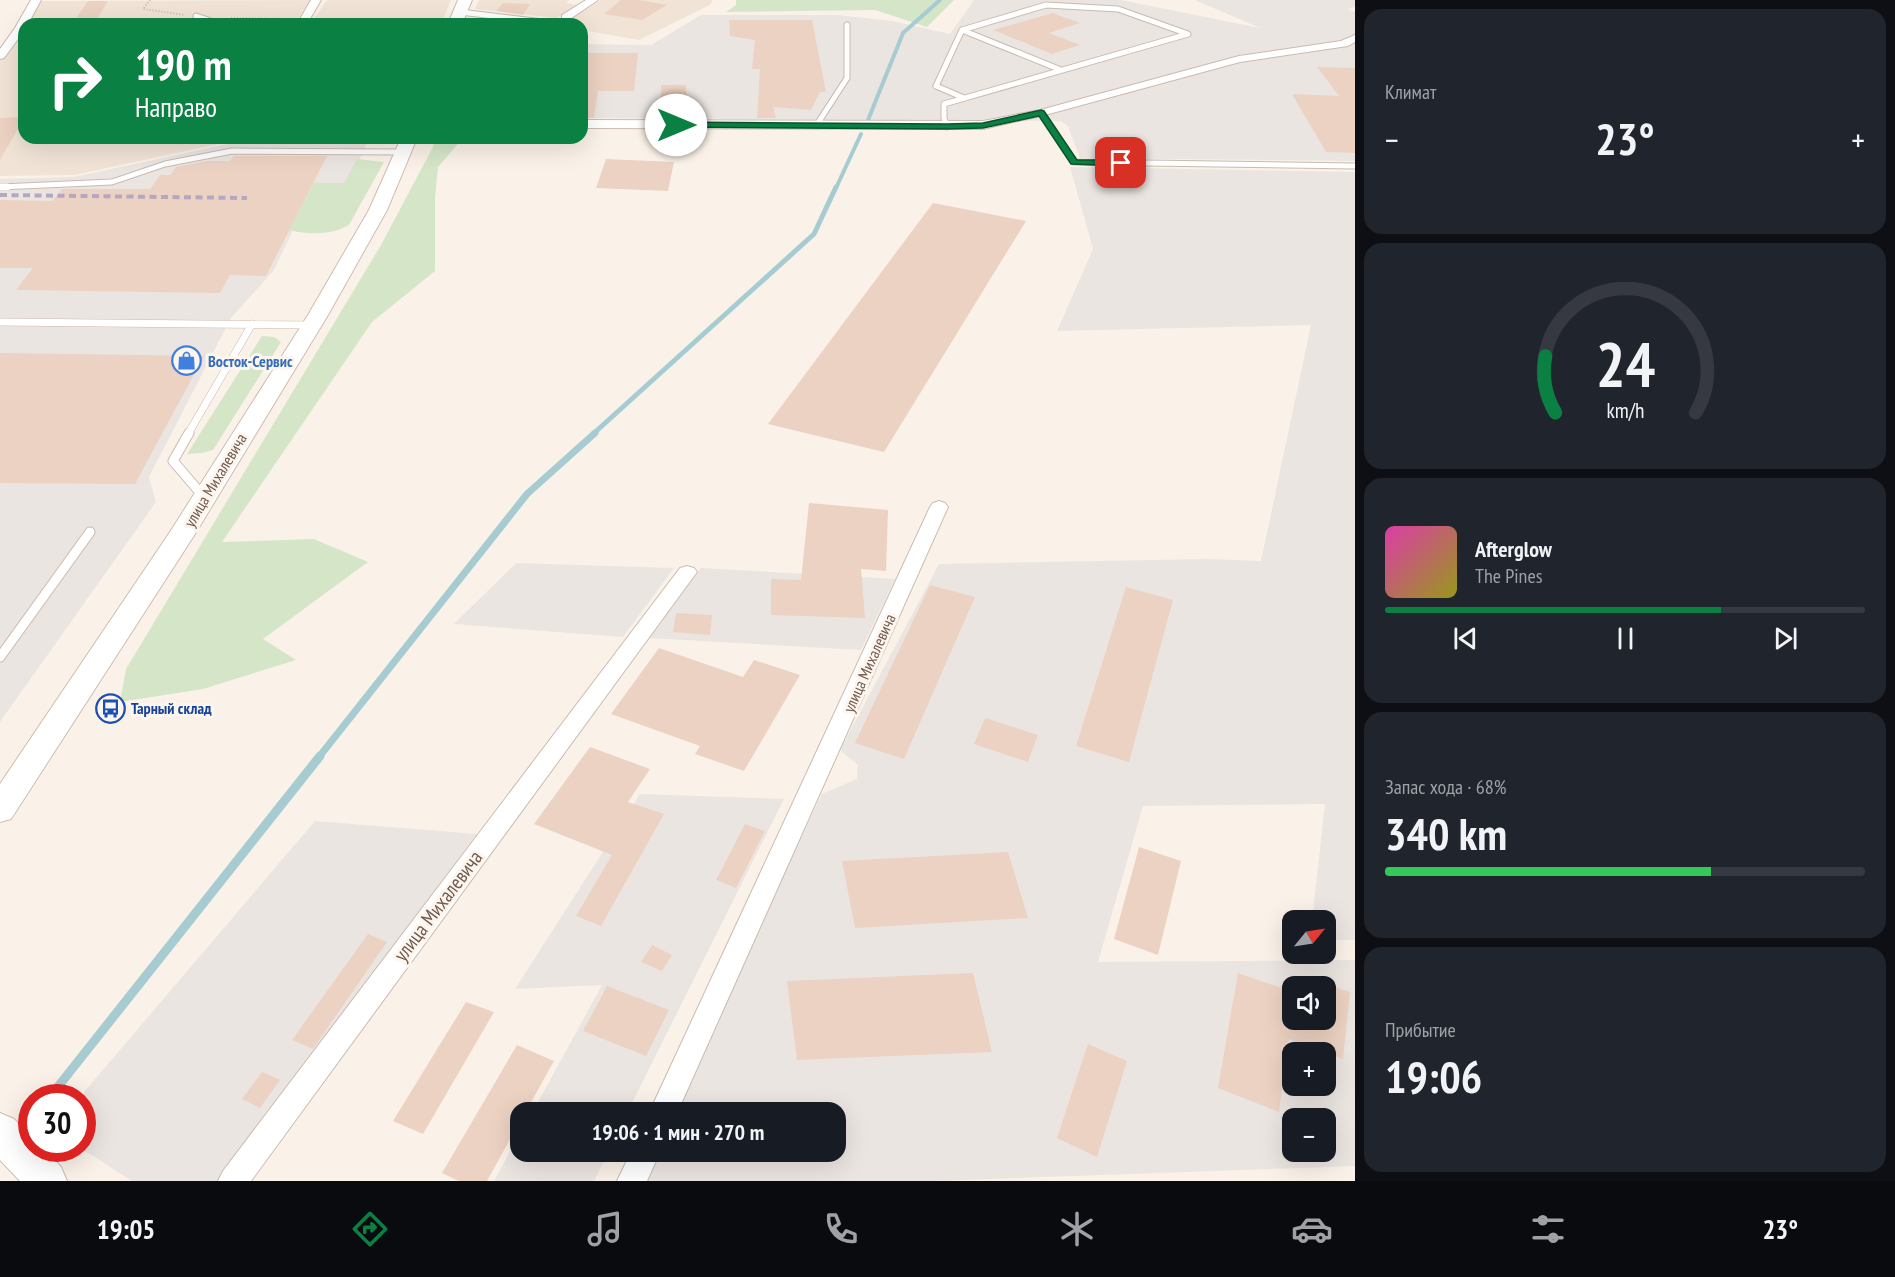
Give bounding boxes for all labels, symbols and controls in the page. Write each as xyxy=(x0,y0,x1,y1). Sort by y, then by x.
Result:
text: 190 m xyxy=(135,37,232,92)
icon: right xyxy=(36,42,114,120)
text: Климат xyxy=(1385,79,1436,105)
text: Направо xyxy=(135,90,217,124)
position arrow xyxy=(644,93,708,157)
text: 23° xyxy=(1595,109,1655,167)
text: − xyxy=(1385,118,1399,161)
text: + xyxy=(1851,118,1865,161)
pin xyxy=(1095,137,1146,188)
icon: arrive xyxy=(1104,146,1137,179)
text: 24 xyxy=(1595,323,1655,404)
shop icon: Восток-Сервис xyxy=(171,345,203,377)
place label: Восток-Сервис xyxy=(208,351,293,371)
text: km/h xyxy=(1606,397,1644,425)
street label: улица Михалевича xyxy=(179,430,251,530)
text: Afterglow xyxy=(1475,535,1552,563)
text: The Pines xyxy=(1475,563,1542,589)
street label: улица Михалевича xyxy=(838,611,900,715)
icon: previous xyxy=(1449,622,1482,655)
icon: pause xyxy=(1609,622,1642,655)
icon: next xyxy=(1769,622,1802,655)
bus stop icon: Тарный склад xyxy=(94,692,126,724)
place label: Тарный склад xyxy=(131,698,212,718)
text: Запас хода · 68% xyxy=(1385,774,1506,800)
text: 340 km xyxy=(1385,804,1507,862)
street label: улица Михалевича xyxy=(388,845,488,967)
north arrow xyxy=(1282,910,1336,964)
map controls xyxy=(1282,910,1336,1162)
button: sound xyxy=(1282,976,1336,1030)
text: Прибытие xyxy=(1385,1017,1456,1043)
button: + xyxy=(1282,1042,1336,1096)
text: 19:06 xyxy=(1385,1047,1482,1105)
speed limit sign: 30 xyxy=(18,1084,96,1162)
button: − xyxy=(1282,1108,1336,1162)
text: 19:06 · 1 мин · 270 m xyxy=(592,1118,764,1146)
icon: directions xyxy=(349,1208,391,1250)
icon: music xyxy=(584,1208,626,1250)
icon: phone xyxy=(820,1208,862,1250)
icon: climate xyxy=(1056,1208,1098,1250)
icon: car xyxy=(1291,1208,1333,1250)
icon: filters xyxy=(1527,1208,1569,1250)
text: 19:05 xyxy=(97,1212,155,1246)
text: 23° xyxy=(1762,1212,1798,1246)

